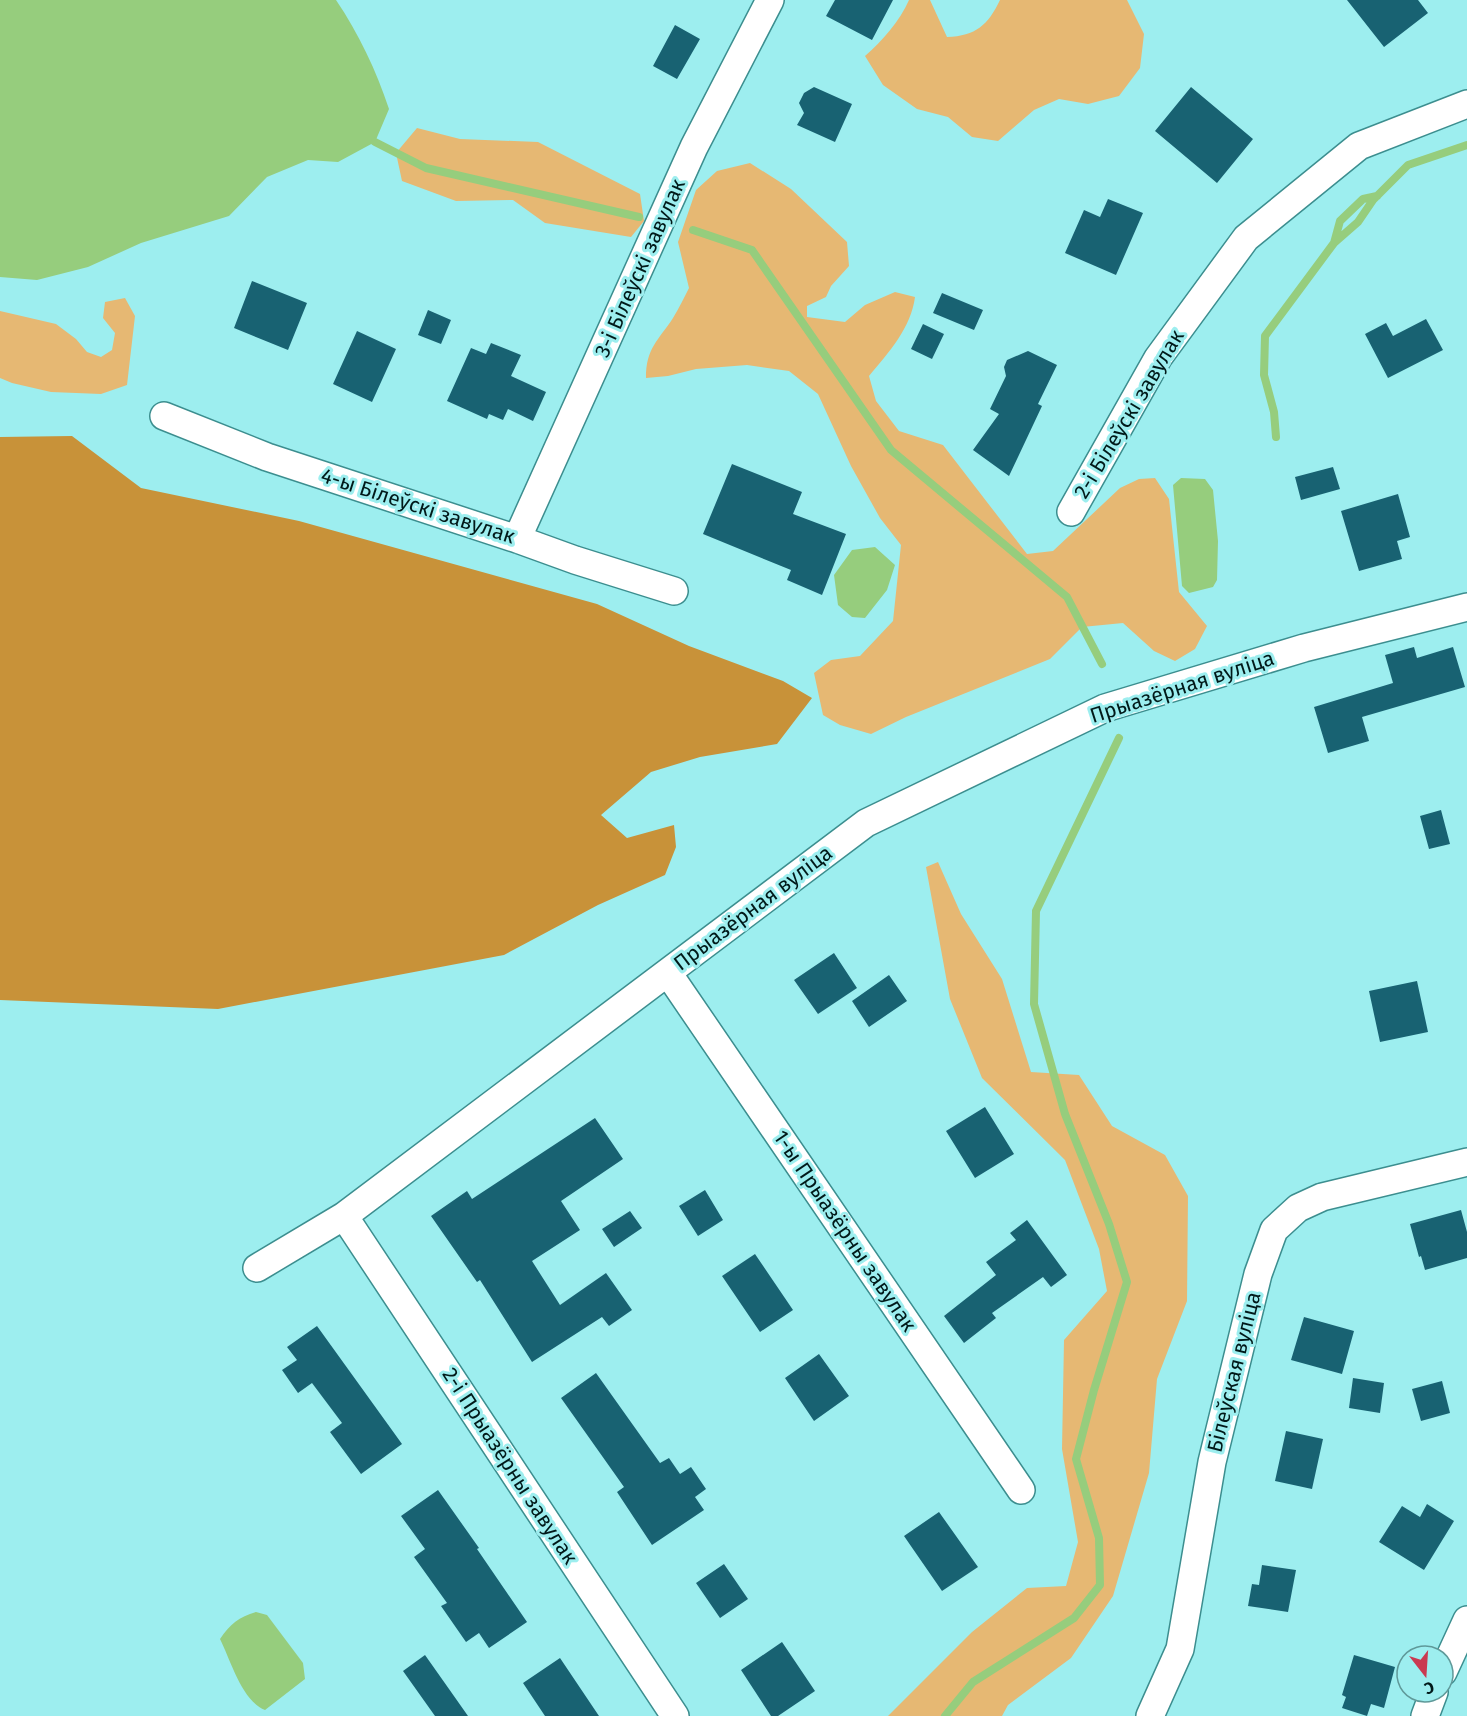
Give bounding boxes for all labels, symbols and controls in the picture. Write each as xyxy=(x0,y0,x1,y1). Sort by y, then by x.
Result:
street label: 3-і Білеўскі завулак xyxy=(589,175,691,361)
street label: 2-і Білеўскі завулак xyxy=(1068,325,1190,503)
street label: 4-ы Білеўскі завулак xyxy=(318,462,518,550)
street label: Прыазёрная вуліца xyxy=(1087,645,1277,729)
street label: Прыазёрная вуліца xyxy=(668,840,838,976)
street label: 1-ы Прыазёрны завулак xyxy=(768,1125,922,1337)
street label: Білеўская вуліца xyxy=(1202,1289,1266,1455)
street label: 2-і Прыазёрны завулак xyxy=(437,1363,583,1569)
north arrow xyxy=(1395,1644,1455,1704)
text: С xyxy=(1421,1677,1436,1699)

